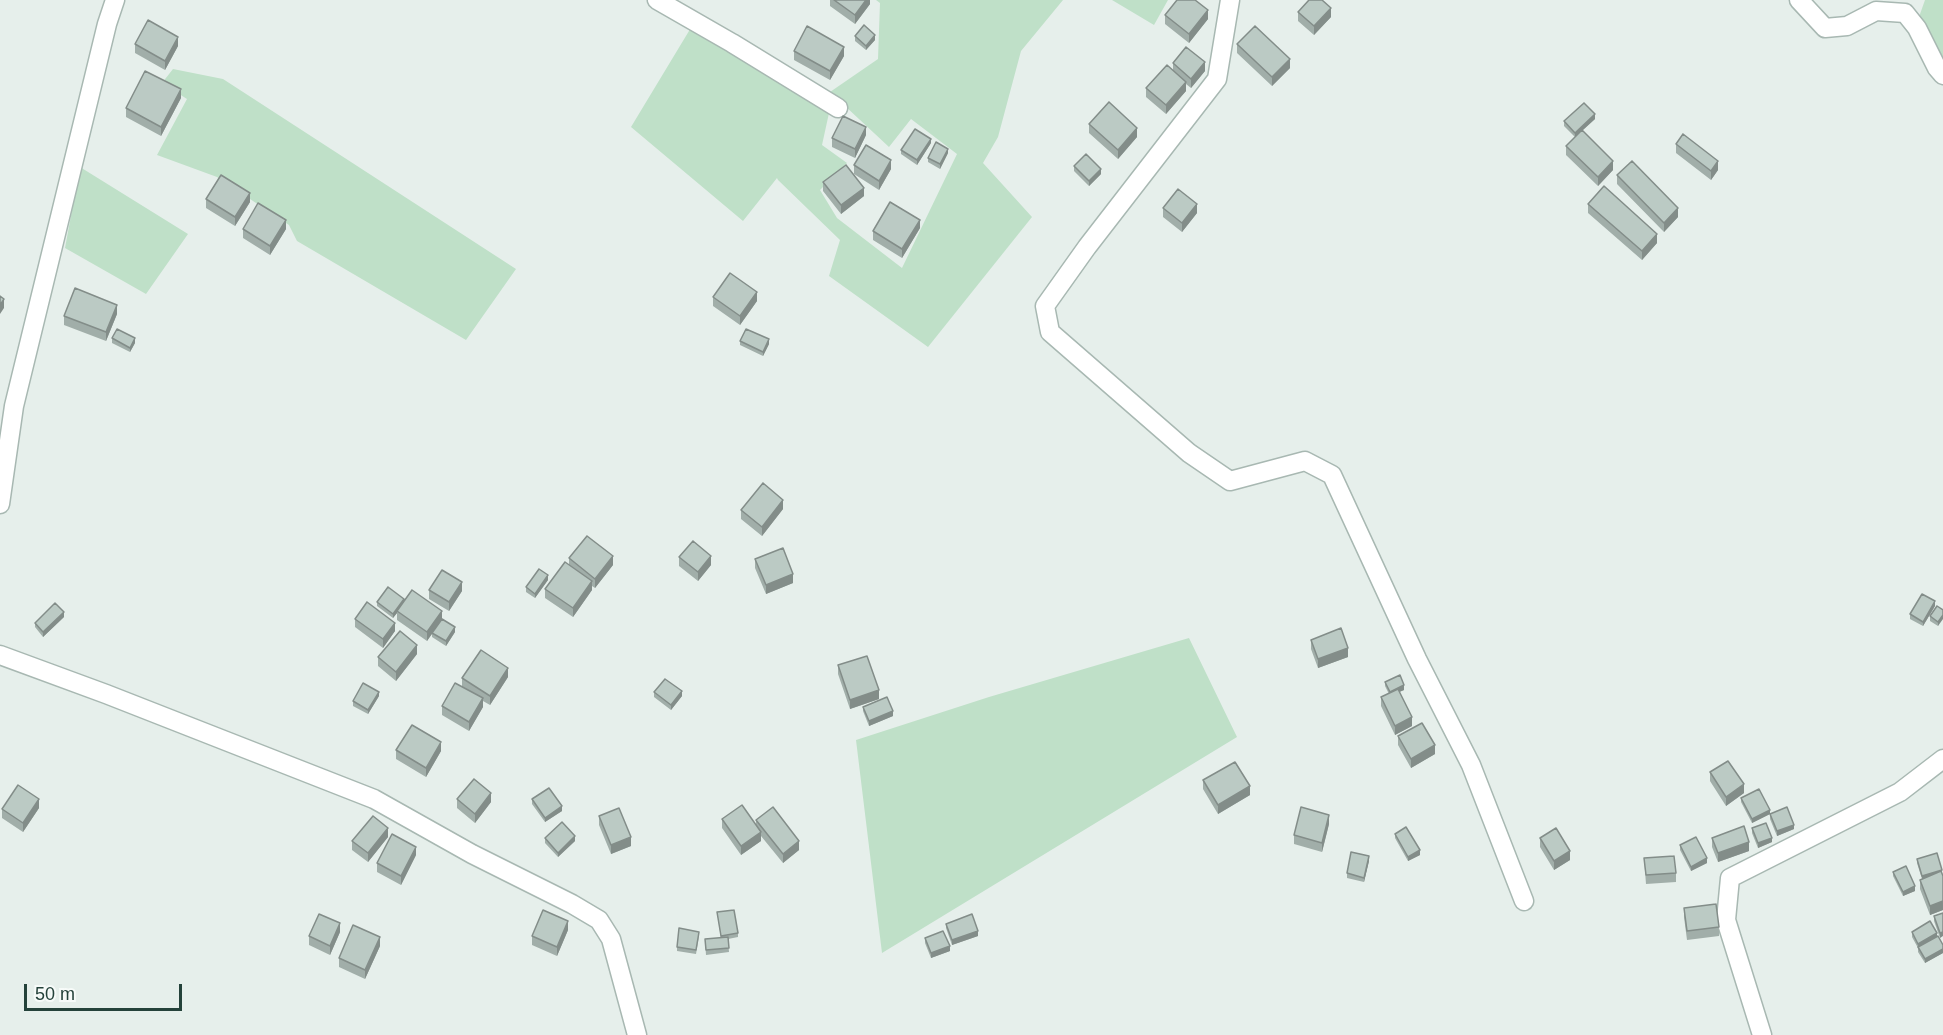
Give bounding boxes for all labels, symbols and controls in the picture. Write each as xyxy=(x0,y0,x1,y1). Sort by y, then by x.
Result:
scale bar xyxy=(27,972,184,1010)
text: 50 m xyxy=(35,984,75,1004)

